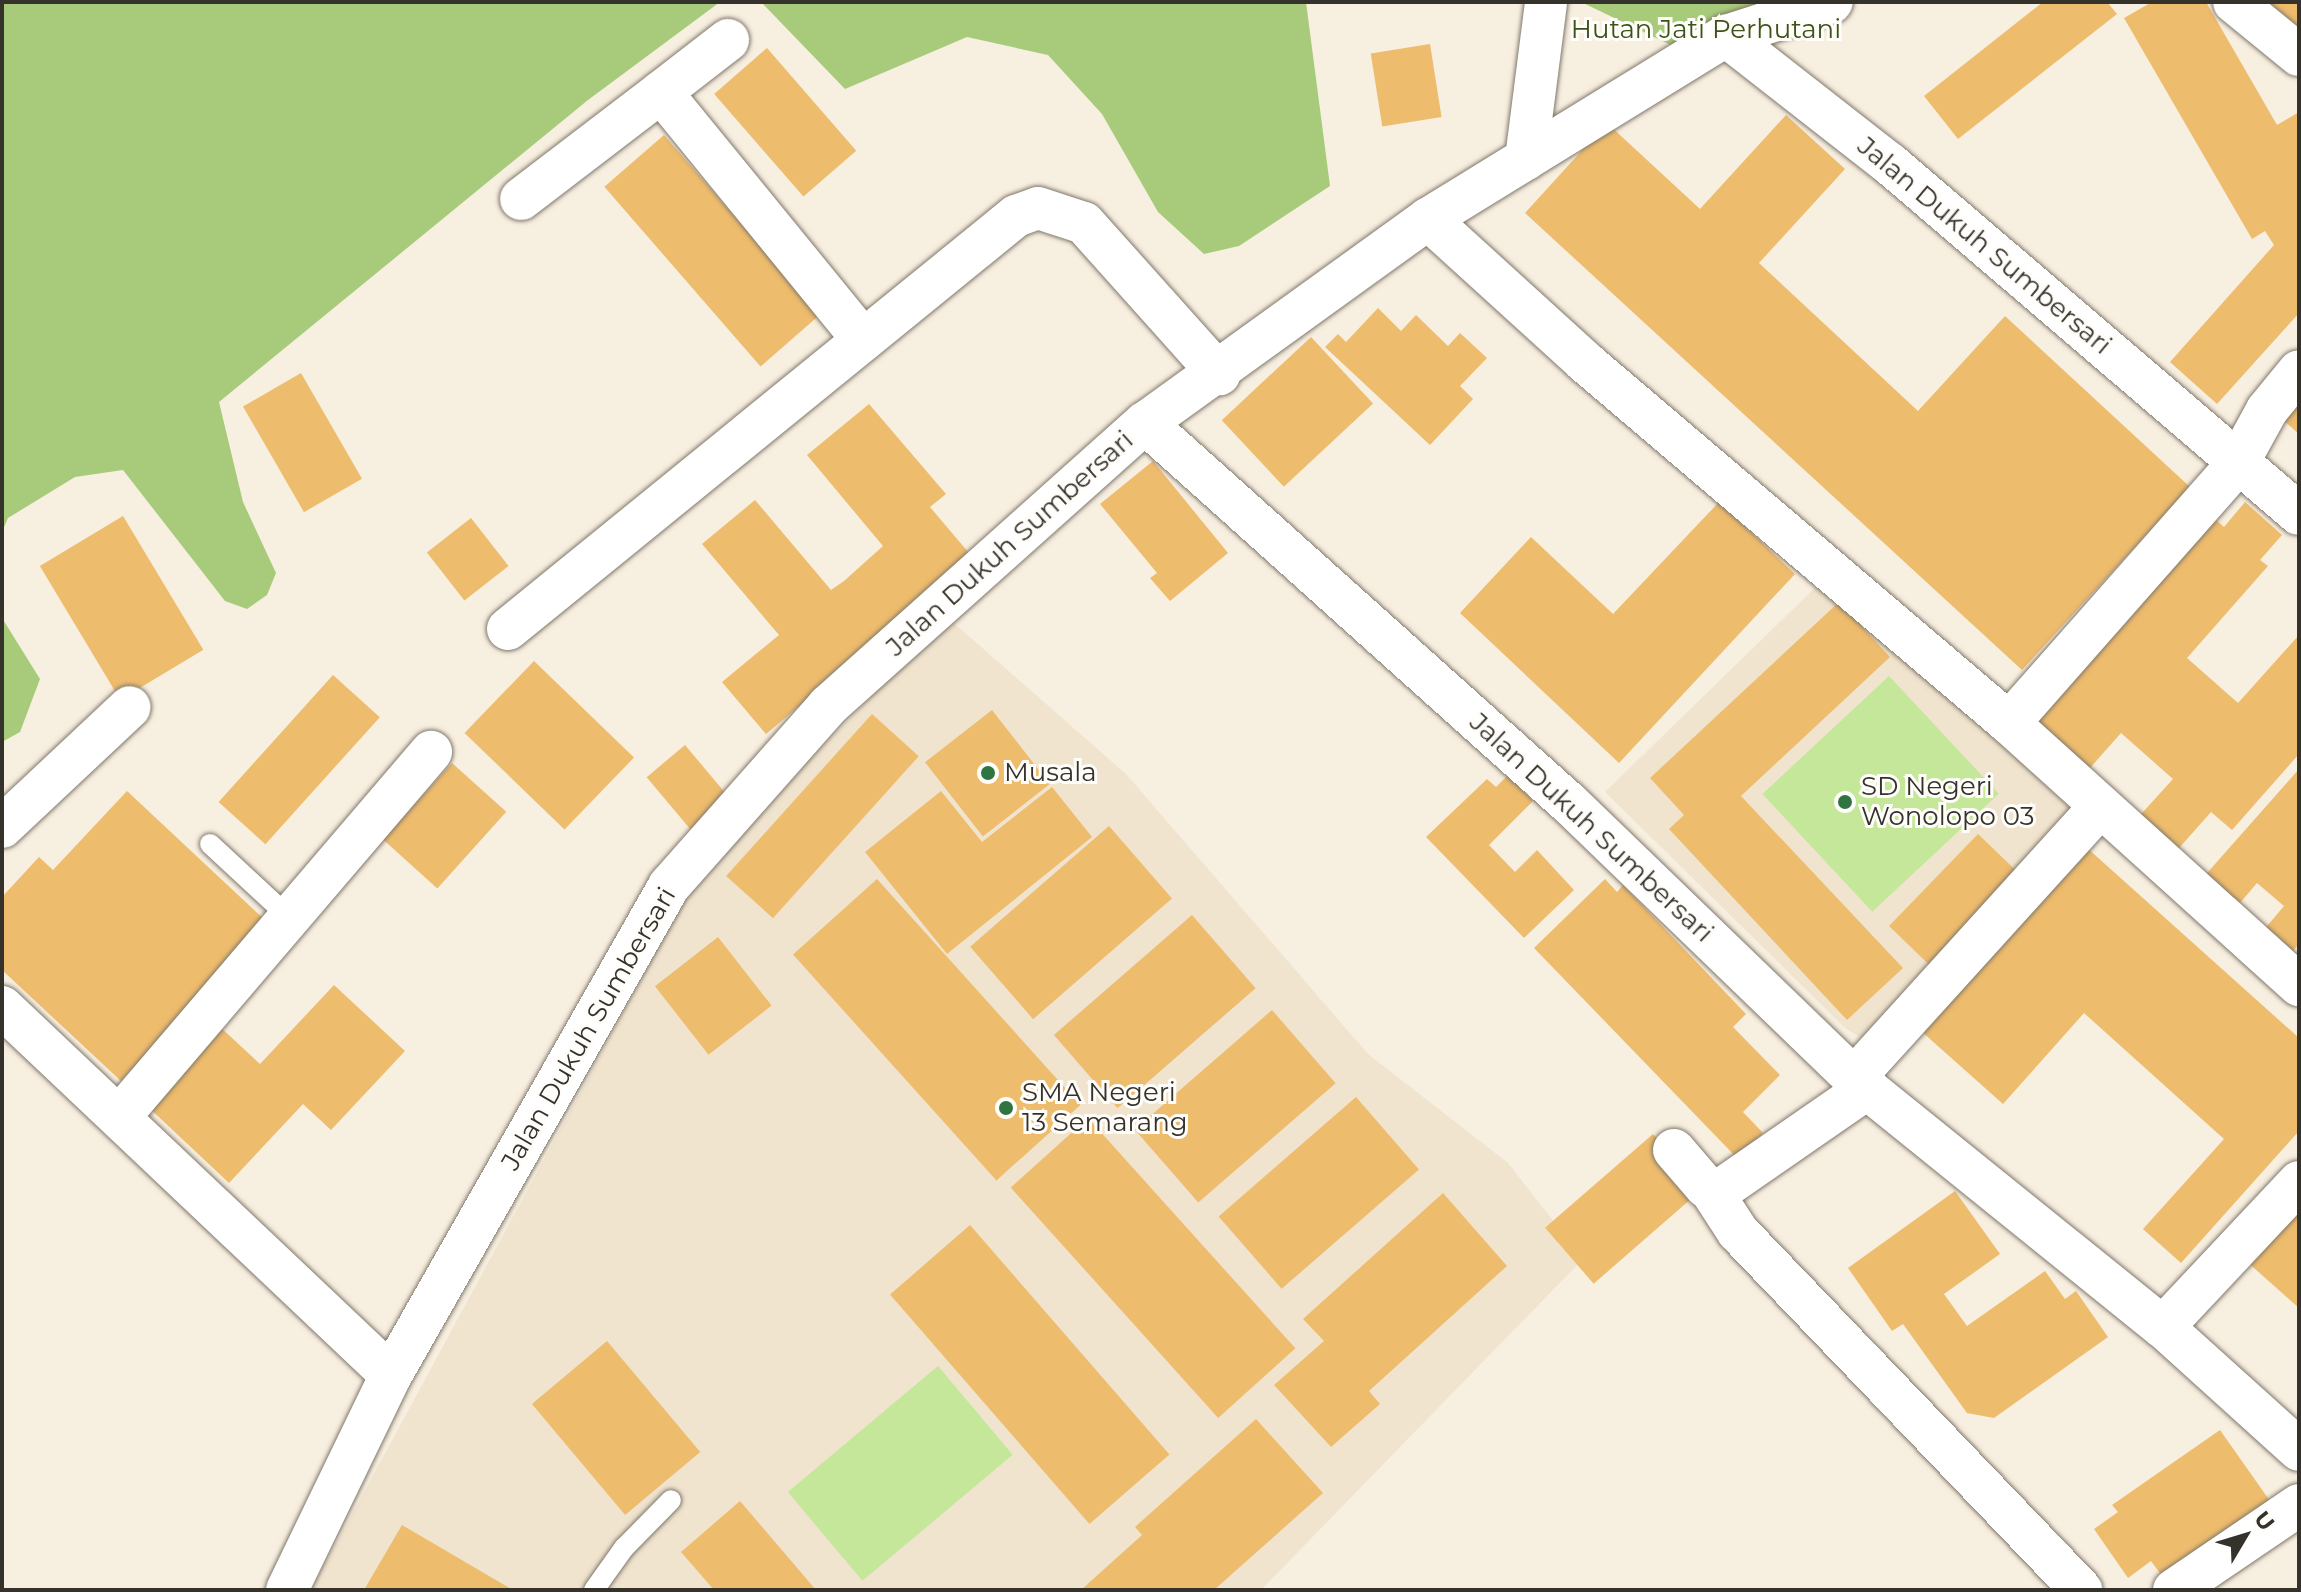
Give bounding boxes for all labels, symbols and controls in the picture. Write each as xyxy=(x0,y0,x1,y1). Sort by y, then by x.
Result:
park label: Hutan Jati Perhutani xyxy=(1571,14,1841,46)
street label: Jalan Dukuh Sumbersari xyxy=(1851,131,2117,361)
street label: Jalan Dukuh Sumbersari xyxy=(880,425,1140,663)
street label: Jalan Dukuh Sumbersari xyxy=(1463,707,1719,949)
place label: Musala xyxy=(1004,757,1097,789)
marker: Musala xyxy=(979,764,997,782)
place label: SD Negeri Wonolopo 03 xyxy=(1861,771,2034,832)
marker: SD Negeri Wonolopo 03 xyxy=(1836,793,1854,811)
street label: Jalan Dukuh Sumbersari xyxy=(495,882,683,1176)
place label: SMA Negeri 13 Semarang xyxy=(1022,1077,1188,1138)
marker: SMA Negeri 13 Semarang xyxy=(997,1099,1015,1117)
north arrow xyxy=(2205,1496,2285,1576)
text: U xyxy=(2248,1506,2280,1536)

